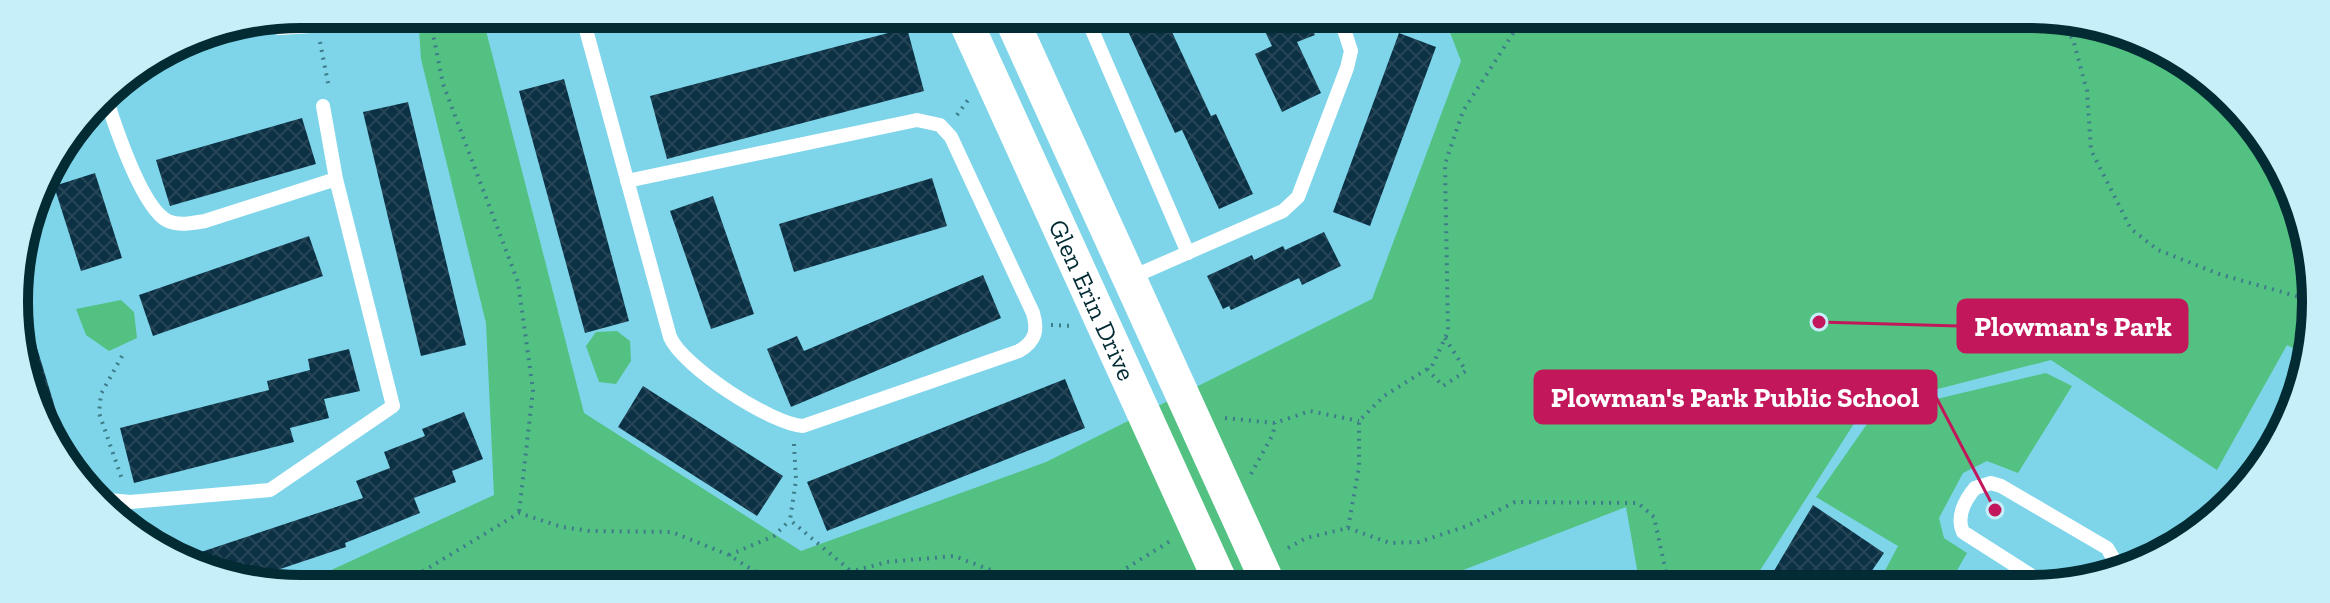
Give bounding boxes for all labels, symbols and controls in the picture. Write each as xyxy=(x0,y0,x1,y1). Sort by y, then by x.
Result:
street label: Glen Erin Drive xyxy=(1042,214,1143,386)
callout: Plowman's Park xyxy=(1958,300,2187,352)
text: Plowman's Park xyxy=(1974,310,2172,343)
callout: Plowman's Park Public School xyxy=(1535,371,1936,423)
text: Plowman's Park Public School xyxy=(1551,381,1919,414)

